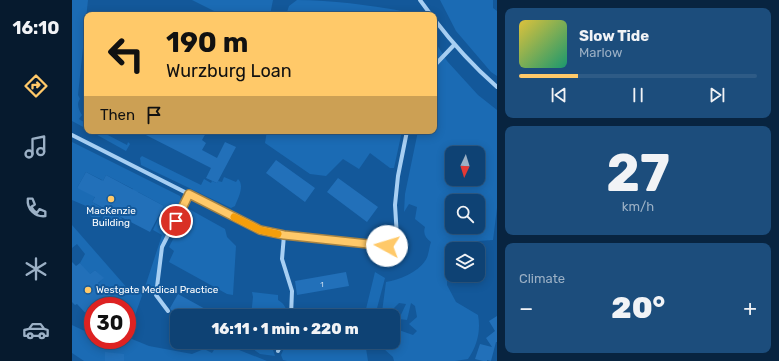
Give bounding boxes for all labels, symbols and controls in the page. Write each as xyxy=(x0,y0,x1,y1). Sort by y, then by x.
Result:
text: 16:10 xyxy=(12,17,60,39)
text: 190 m xyxy=(166,26,249,59)
text: Slow Tide xyxy=(579,27,649,45)
icon: left xyxy=(100,28,152,80)
text: Marlow xyxy=(579,45,622,60)
text: Wurzburg Loan xyxy=(166,60,292,82)
icon: directions xyxy=(22,72,50,100)
icon: previous xyxy=(548,84,570,106)
icon: pause xyxy=(627,84,649,106)
icon: next xyxy=(706,84,728,106)
icon: arrive xyxy=(143,104,165,126)
text: Then xyxy=(100,106,135,124)
icon: music xyxy=(22,133,50,161)
text: 27 xyxy=(606,142,670,204)
north arrow xyxy=(445,146,485,186)
map controls xyxy=(445,146,485,282)
icon: phone xyxy=(22,194,50,222)
marker: MacKenzie Building xyxy=(106,194,116,204)
button: search xyxy=(445,194,485,234)
text: km/h xyxy=(622,199,654,214)
pin xyxy=(159,204,193,238)
place label: MacKenzie Building xyxy=(86,205,136,229)
icon: arrive xyxy=(165,210,187,232)
position arrow xyxy=(366,225,408,267)
button: layers xyxy=(445,242,485,282)
icon: climate xyxy=(22,255,50,283)
text: Climate xyxy=(519,271,565,286)
house number: 1 xyxy=(320,280,324,289)
place label: Westgate Medical Practice xyxy=(96,284,219,296)
marker: Westgate Medical Practice xyxy=(83,285,93,295)
text: 20° xyxy=(611,290,665,326)
text: − xyxy=(519,295,533,322)
text: + xyxy=(743,295,757,322)
speed limit sign: 30 xyxy=(84,297,136,349)
icon: car xyxy=(22,316,50,344)
text: 16:11 · 1 min · 220 m xyxy=(211,320,359,338)

